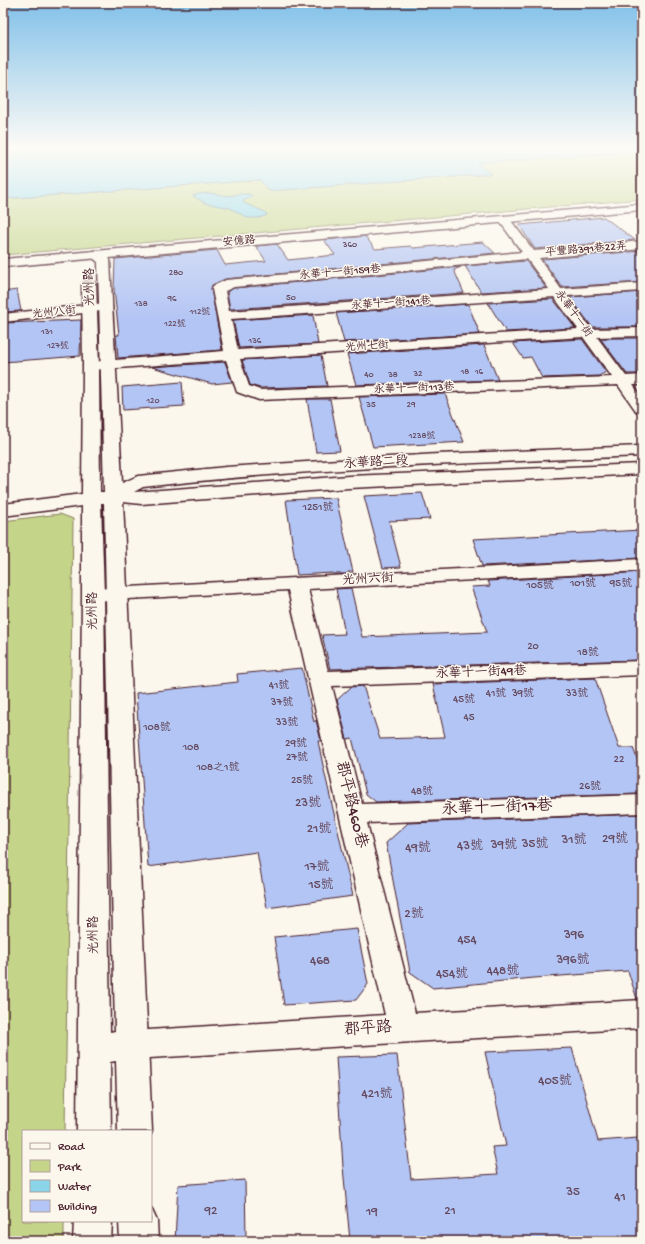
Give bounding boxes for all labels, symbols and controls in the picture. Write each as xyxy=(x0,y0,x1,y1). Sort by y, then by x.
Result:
street label: 安億路 xyxy=(222,234,256,249)
street label: 平豐路391巷22弄 xyxy=(545,238,627,260)
house number: 360 xyxy=(342,240,357,251)
street label: 永華十一街159巷 xyxy=(299,262,381,283)
street label: 光州路 xyxy=(82,267,98,307)
house number: 280 xyxy=(169,268,183,279)
street label: 永華十一街 xyxy=(552,288,595,341)
house number: 50 xyxy=(286,293,296,304)
house number: 96 xyxy=(166,294,177,305)
street label: 永華十一街141巷 xyxy=(351,294,431,313)
house number: 138 xyxy=(133,299,148,310)
street label: 光州八街 xyxy=(31,304,78,321)
house number: 112號 xyxy=(189,307,210,318)
house number: 122號 xyxy=(163,319,186,330)
house number: 131 xyxy=(40,327,53,338)
house number: 136 xyxy=(248,336,262,347)
street label: 光州七街 xyxy=(345,338,390,355)
house number: 127號 xyxy=(46,341,69,352)
house number: 18 xyxy=(460,367,469,378)
house number: 16 xyxy=(474,367,484,378)
house number: 32 xyxy=(412,369,423,380)
house number: 40 xyxy=(364,370,374,381)
house number: 38 xyxy=(387,370,398,381)
street label: 永華十一街113巷 xyxy=(373,381,454,396)
house number: 120 xyxy=(145,396,160,407)
house number: 35 xyxy=(365,400,376,411)
house number: 29 xyxy=(407,400,416,411)
house number: 1238號 xyxy=(408,431,435,442)
street label: 永華路二段 xyxy=(343,453,409,472)
house number: 1251號 xyxy=(301,501,334,514)
street label: 光州六街 xyxy=(342,570,394,589)
house number: 101號 xyxy=(569,577,596,590)
house number: 95號 xyxy=(609,577,632,590)
house number: 105號 xyxy=(525,579,554,592)
street label: 光州路 xyxy=(85,591,101,631)
house number: 20 xyxy=(527,641,539,653)
house number: 18號 xyxy=(576,646,599,659)
street label: 永華十一街49巷 xyxy=(435,663,527,682)
house number: 41號 xyxy=(269,679,289,692)
house number: 41號 xyxy=(486,687,506,700)
house number: 39號 xyxy=(511,687,534,700)
house number: 33號 xyxy=(565,687,588,700)
house number: 45號 xyxy=(453,693,475,706)
house number: 37號 xyxy=(270,696,293,709)
house number: 45 xyxy=(464,712,475,724)
house number: 33號 xyxy=(275,716,298,729)
house number: 108號 xyxy=(142,721,171,734)
house number: 29號 xyxy=(285,737,307,750)
house number: 108 xyxy=(182,742,199,754)
house number: 27號 xyxy=(286,751,308,764)
house number: 22 xyxy=(614,754,625,766)
street label: 郡平路460巷 xyxy=(330,759,372,850)
house number: 108之1號 xyxy=(195,761,240,774)
house number: 25號 xyxy=(291,774,313,787)
house number: 26號 xyxy=(579,780,601,793)
house number: 48號 xyxy=(411,785,433,798)
house number: 23號 xyxy=(295,795,321,811)
street label: 永華十一街17巷 xyxy=(441,796,553,820)
house number: 21號 xyxy=(307,821,331,837)
house number: 29號 xyxy=(602,831,628,847)
house number: 31號 xyxy=(561,832,587,848)
house number: 35號 xyxy=(521,836,548,852)
house number: 39號 xyxy=(490,837,517,853)
house number: 43號 xyxy=(457,838,483,854)
house number: 49號 xyxy=(405,840,431,856)
house number: 17號 xyxy=(303,859,330,875)
house number: 15號 xyxy=(307,877,334,893)
house number: 2號 xyxy=(404,906,424,922)
street label: 光州路 xyxy=(86,915,102,955)
house number: 396 xyxy=(563,928,584,943)
house number: 454 xyxy=(457,933,477,948)
house number: 396號 xyxy=(556,952,589,968)
house number: 468 xyxy=(310,954,330,969)
house number: 448號 xyxy=(487,963,519,979)
house number: 454號 xyxy=(436,966,468,982)
street label: 郡平路 xyxy=(343,1017,393,1041)
house number: 405號 xyxy=(538,1073,572,1089)
house number: 421號 xyxy=(362,1086,392,1102)
legend xyxy=(22,1130,152,1222)
text: Road xyxy=(58,1141,85,1155)
text: Park xyxy=(57,1161,83,1175)
text: Water xyxy=(58,1181,92,1195)
house number: 35 xyxy=(565,1185,580,1200)
house number: 41 xyxy=(614,1190,626,1205)
text: Building xyxy=(57,1201,97,1215)
house number: 92 xyxy=(204,1204,218,1219)
house number: 21 xyxy=(444,1204,456,1219)
house number: 19 xyxy=(365,1205,378,1220)

